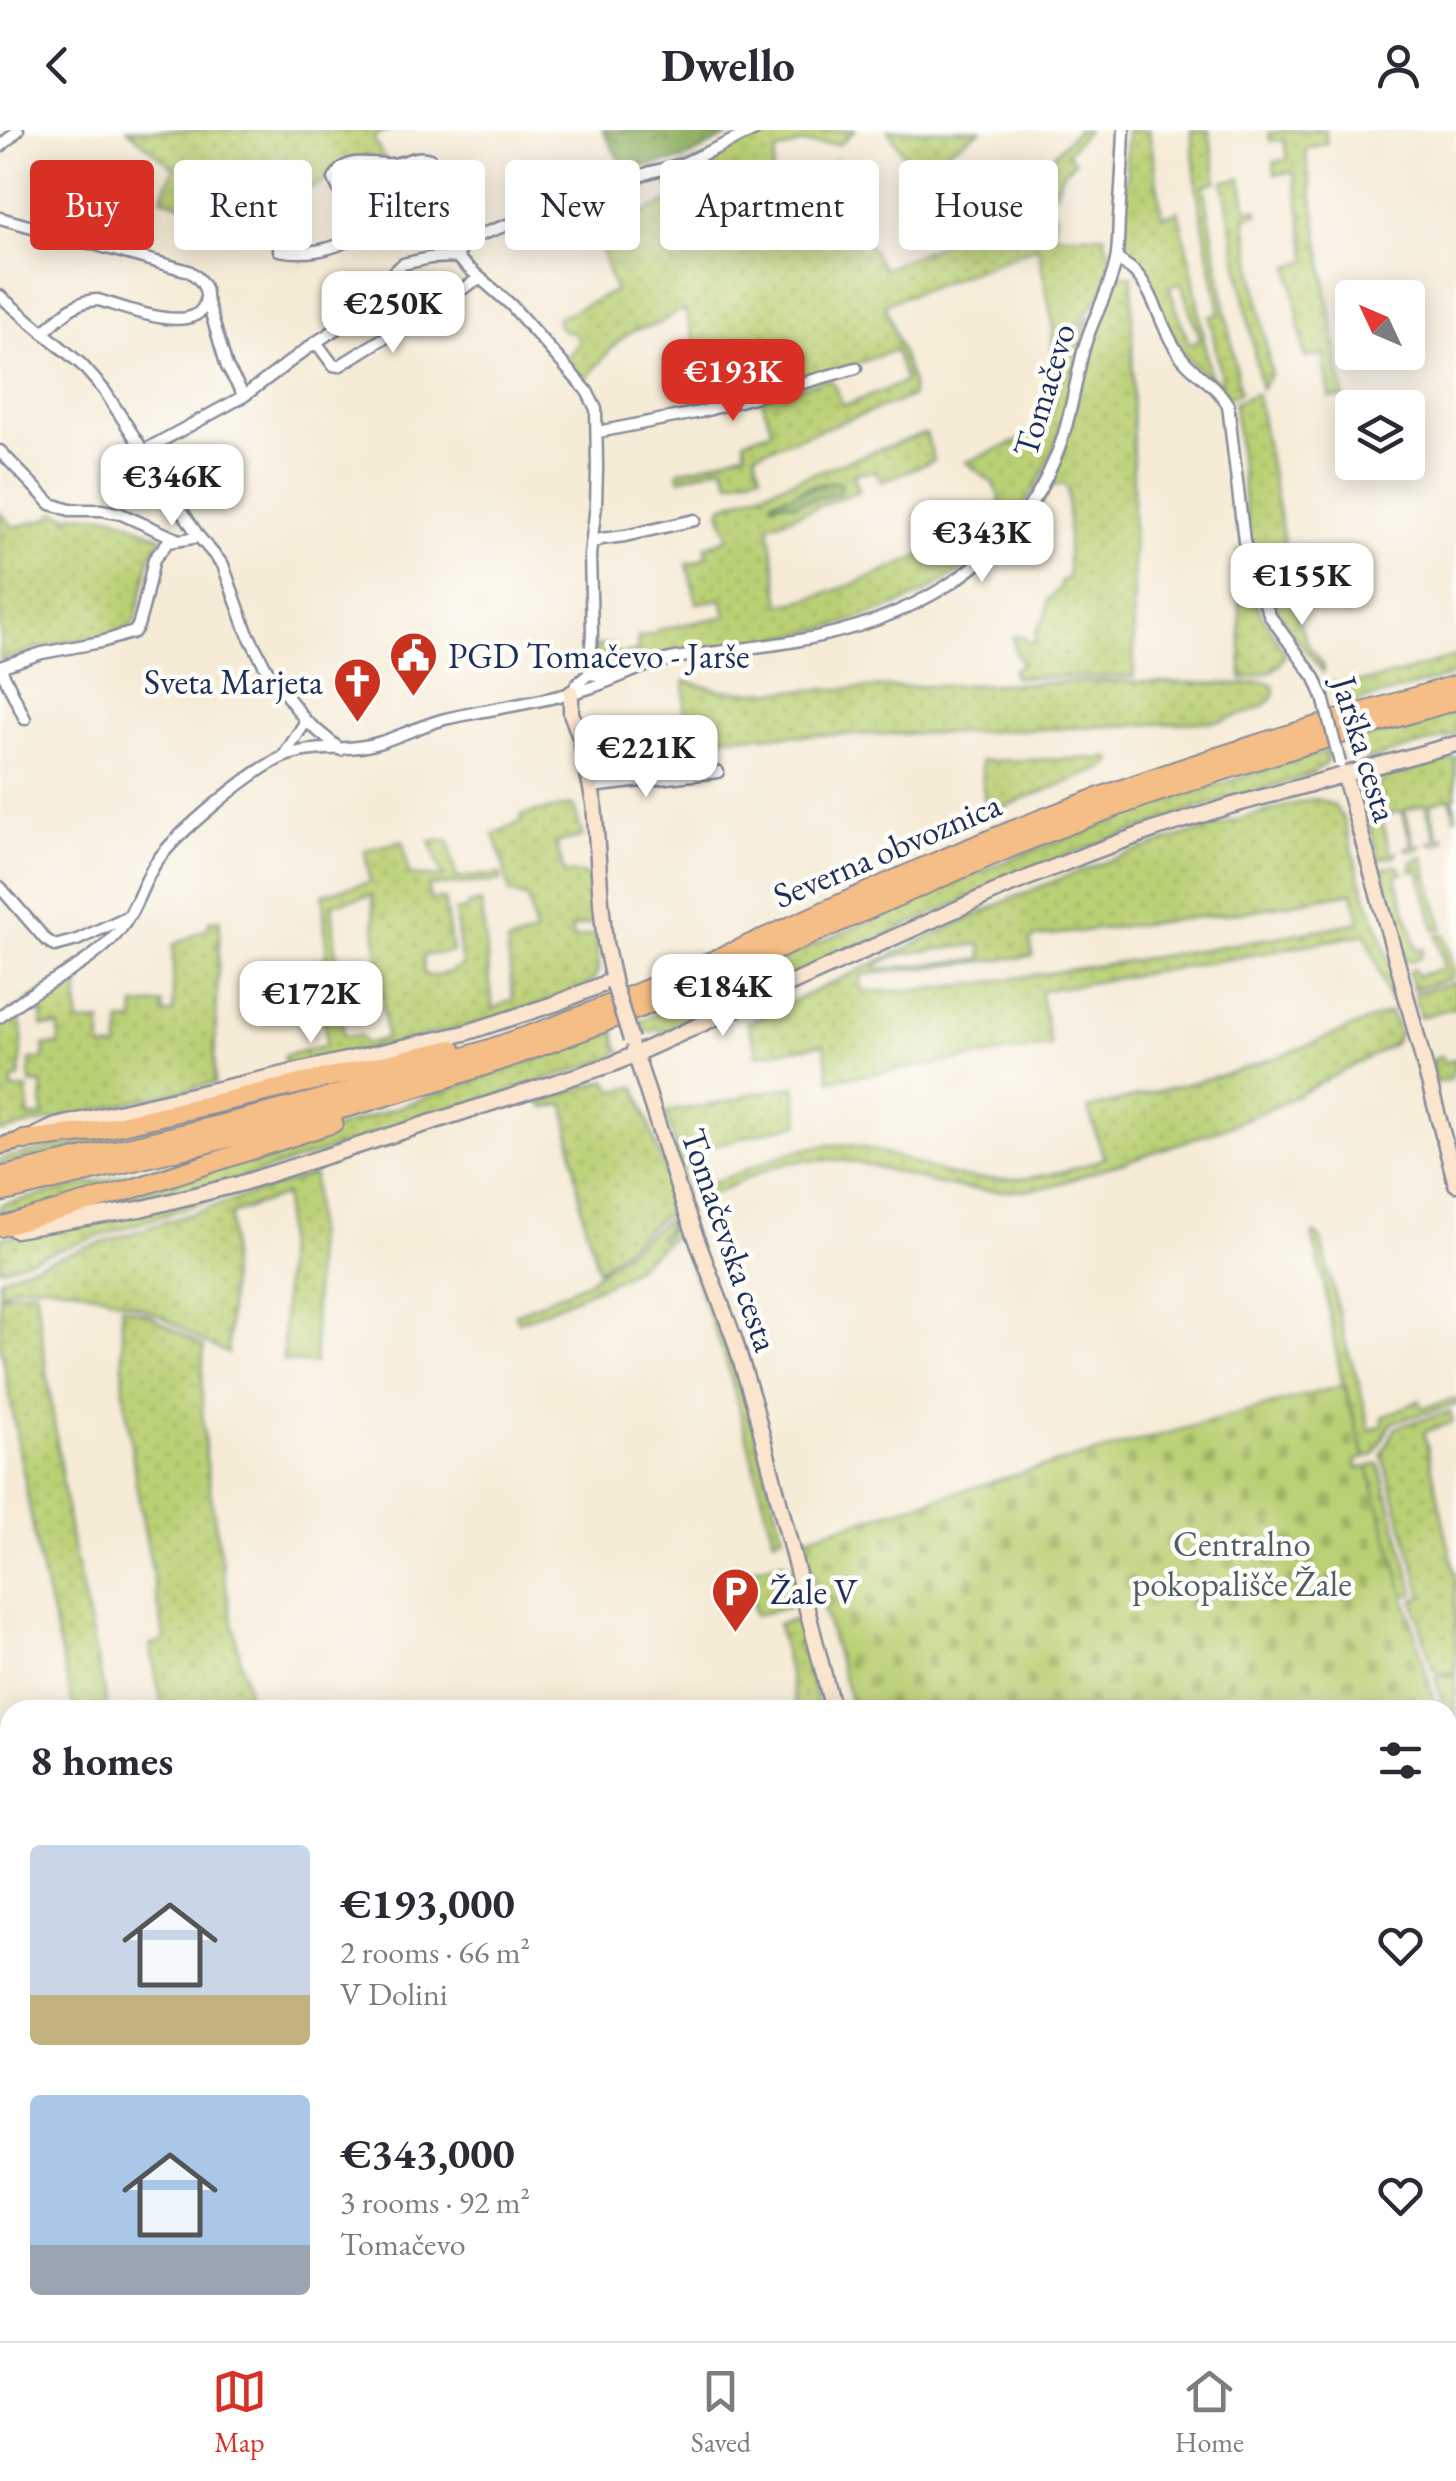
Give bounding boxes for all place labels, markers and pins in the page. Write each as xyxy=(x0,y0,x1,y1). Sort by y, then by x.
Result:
pin: €250K xyxy=(323,271,463,356)
pin: €193K xyxy=(663,339,803,424)
pin: €346K xyxy=(102,444,242,529)
pin: €343K xyxy=(912,500,1052,585)
pin: €155K xyxy=(1232,543,1372,628)
public building icon: PGD Tomačevo - Jarše xyxy=(387,630,439,698)
place label: PGD Tomačevo - Jarše xyxy=(448,633,750,678)
church icon: Sveta Marjeta xyxy=(332,656,384,724)
place label: Sveta Marjeta xyxy=(144,659,323,704)
pin: €221K xyxy=(576,715,716,800)
pin: €184K xyxy=(653,954,793,1039)
pin: €172K xyxy=(241,961,381,1046)
parking icon: Žale V xyxy=(709,1566,761,1634)
place label: Žale V xyxy=(770,1569,858,1614)

